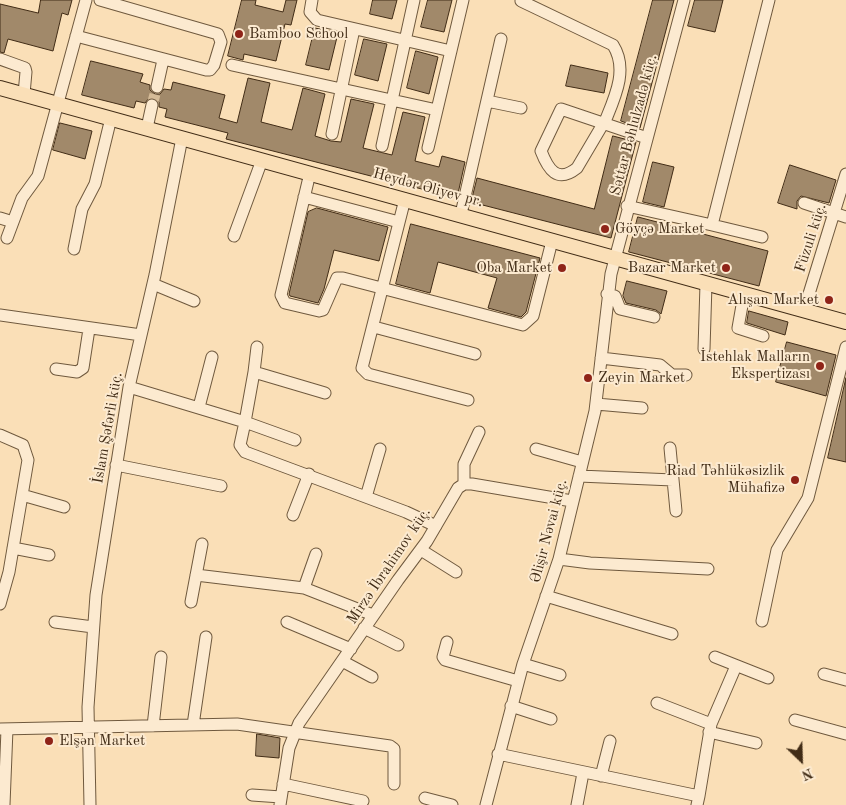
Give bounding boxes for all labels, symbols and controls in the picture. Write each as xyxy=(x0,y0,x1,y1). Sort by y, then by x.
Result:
place label: Bamboo School xyxy=(249,25,348,43)
marker: Bamboo School xyxy=(233,28,245,40)
street label: Səttar Bəhlulzadə küç. xyxy=(606,52,662,198)
street label: Heydər Əliyev pr. xyxy=(371,165,485,211)
street label: Füzuli küç. xyxy=(791,201,831,275)
place label: Göyçə Market xyxy=(615,220,704,238)
marker: Göyçə Market xyxy=(599,223,611,235)
place label: Oba Market xyxy=(476,259,552,277)
place label: Bazar Market xyxy=(628,259,716,277)
marker: Oba Market xyxy=(556,262,568,274)
marker: Bazar Market xyxy=(720,262,732,274)
place label: Alışan Market xyxy=(727,291,819,309)
marker: Alışan Market xyxy=(823,294,835,306)
place label: İstehlak Malların Ekspertizası xyxy=(700,348,810,383)
marker: İstehlak Malların Ekspertizası xyxy=(814,360,826,372)
place label: Zeyin Market xyxy=(598,369,685,387)
street label: İslam Şəfərli küç. xyxy=(89,371,127,485)
marker: Zeyin Market xyxy=(582,372,594,384)
place label: Riad Təhlükəsizlik Mühafizə xyxy=(666,462,785,497)
marker: Riad Təhlükəsizlik Mühafizə xyxy=(789,474,801,486)
street label: Əlişir Nəvai küç. xyxy=(527,477,571,585)
street label: Mirzə İbrahimov küç. xyxy=(343,504,435,628)
place label: Elşən Market xyxy=(59,732,145,750)
marker: Elşən Market xyxy=(43,735,55,747)
north arrow xyxy=(776,735,826,785)
text: N xyxy=(799,765,815,782)

